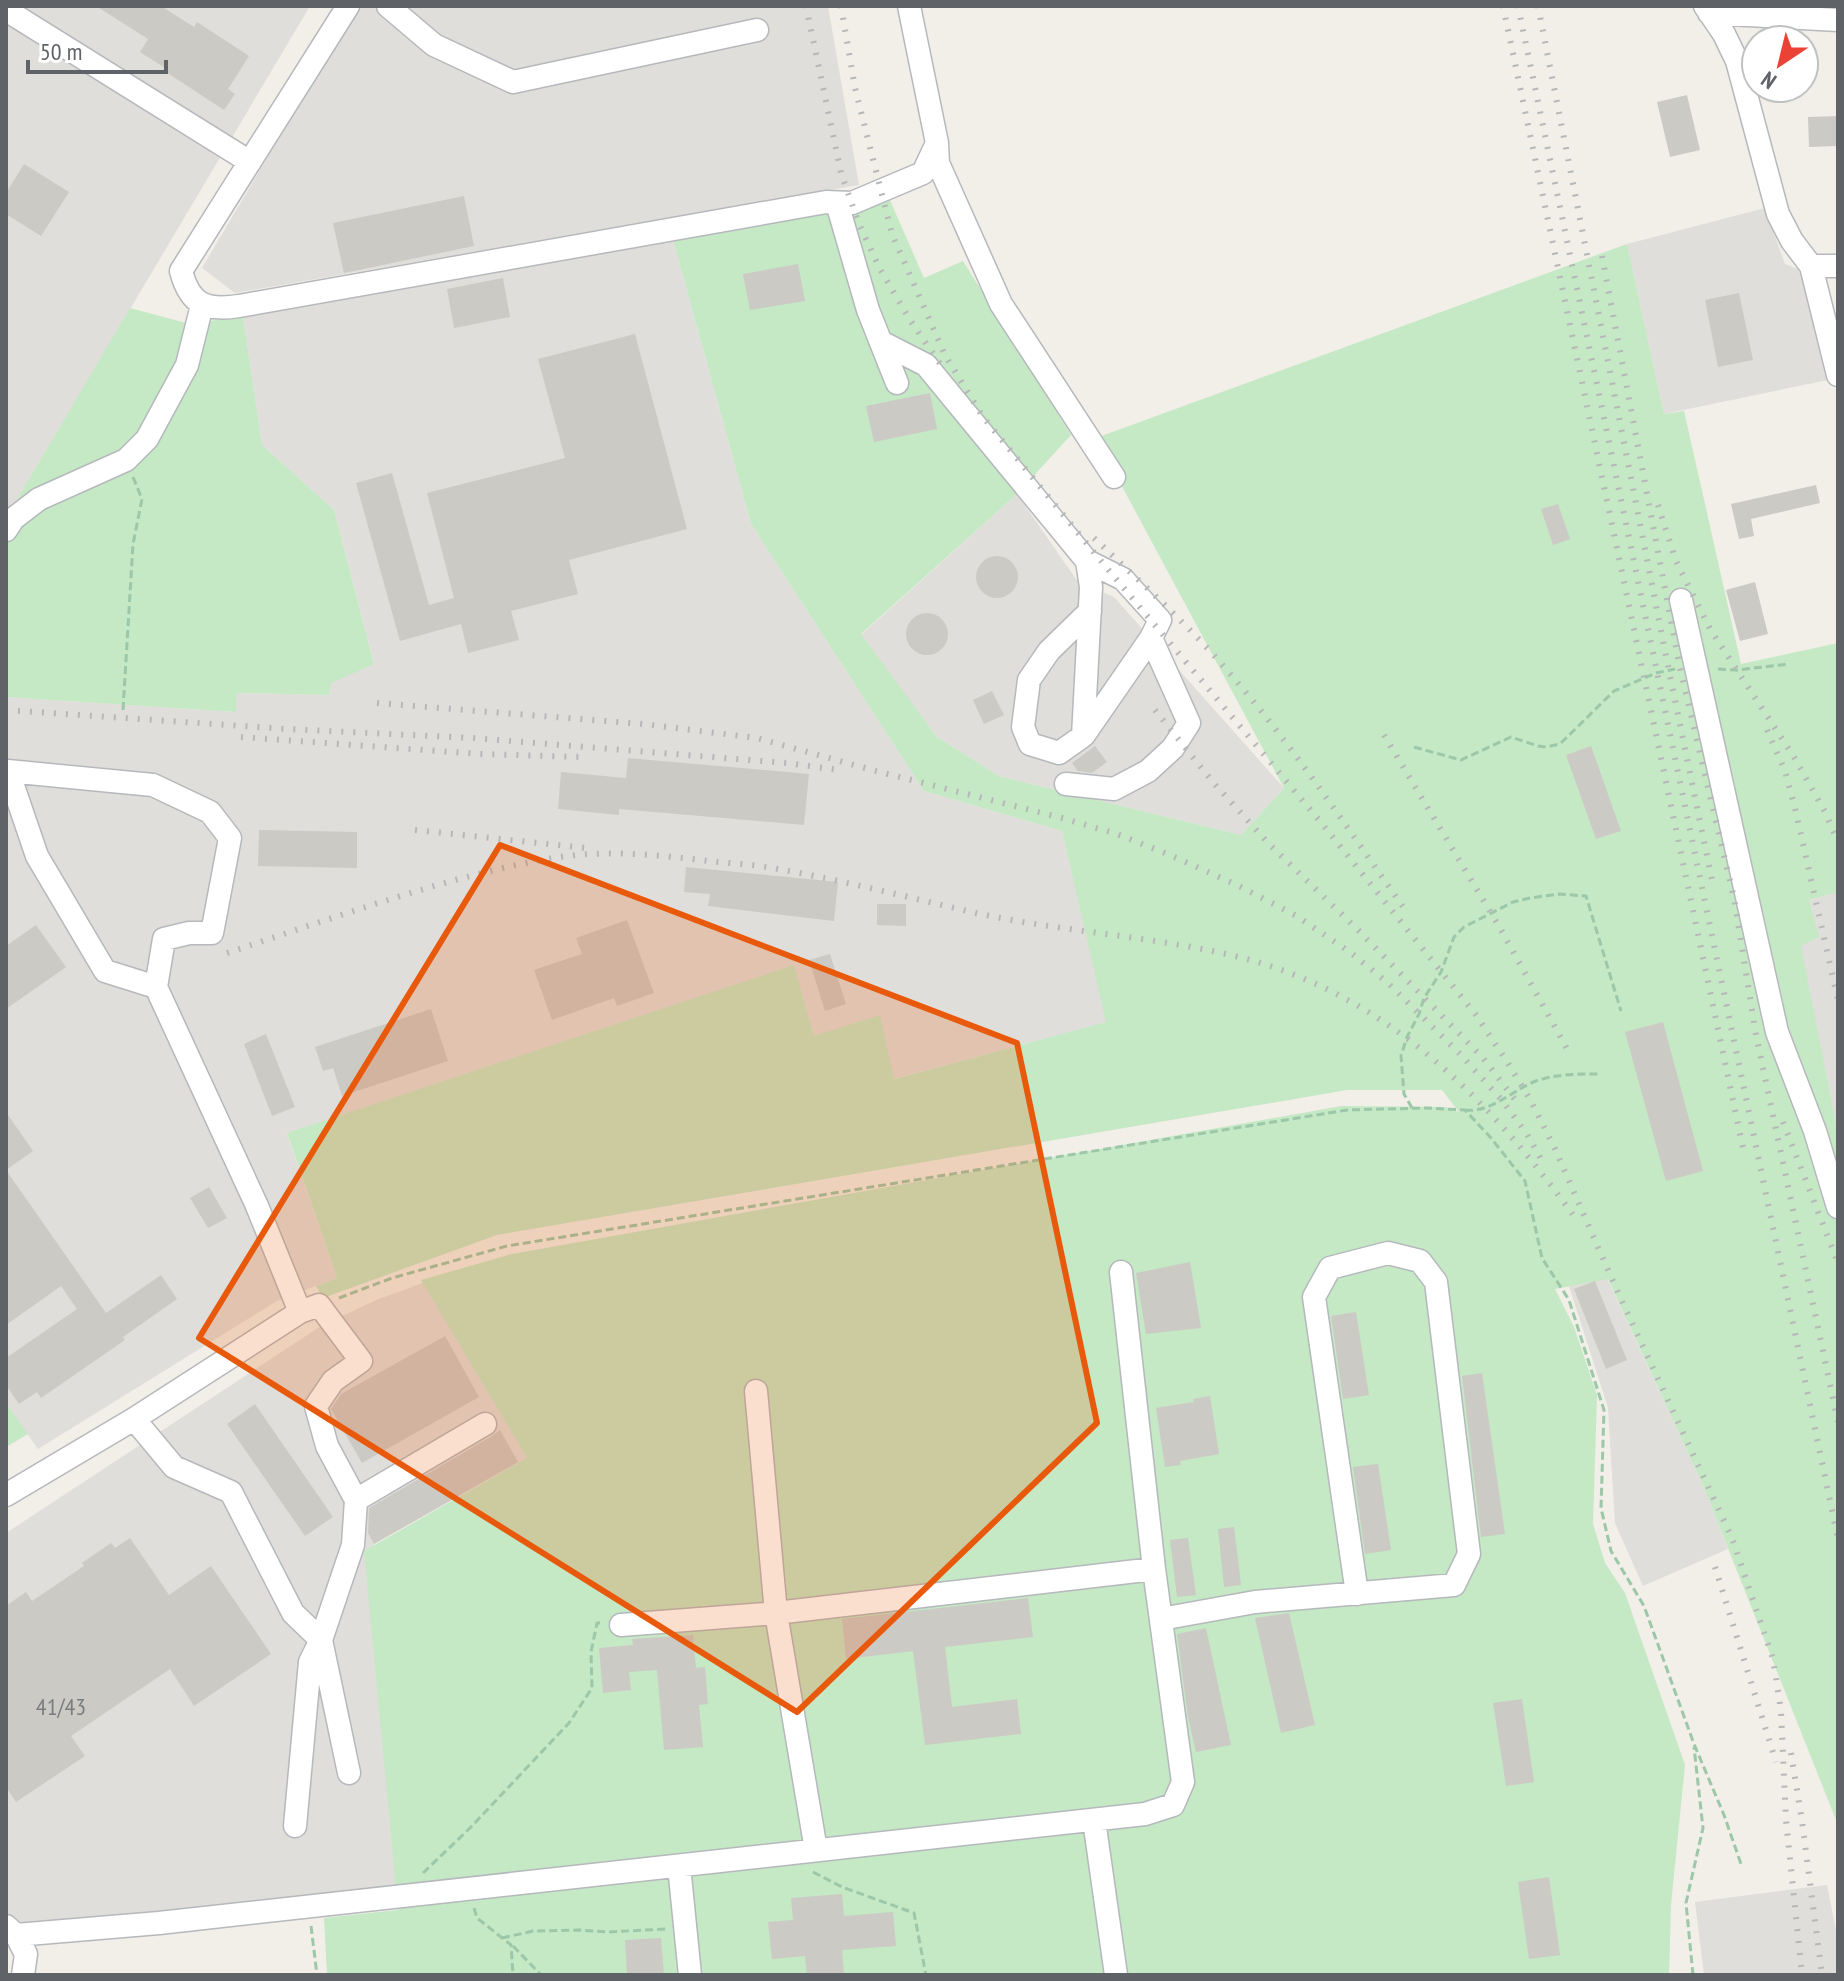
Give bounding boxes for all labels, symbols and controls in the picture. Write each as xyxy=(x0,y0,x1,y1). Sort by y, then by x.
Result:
scale bar xyxy=(28,24,166,74)
north arrow xyxy=(1740,24,1820,104)
text: 50 m xyxy=(40,36,82,67)
text: N xyxy=(1756,66,1781,95)
house number: 41/43 xyxy=(36,1691,86,1722)

